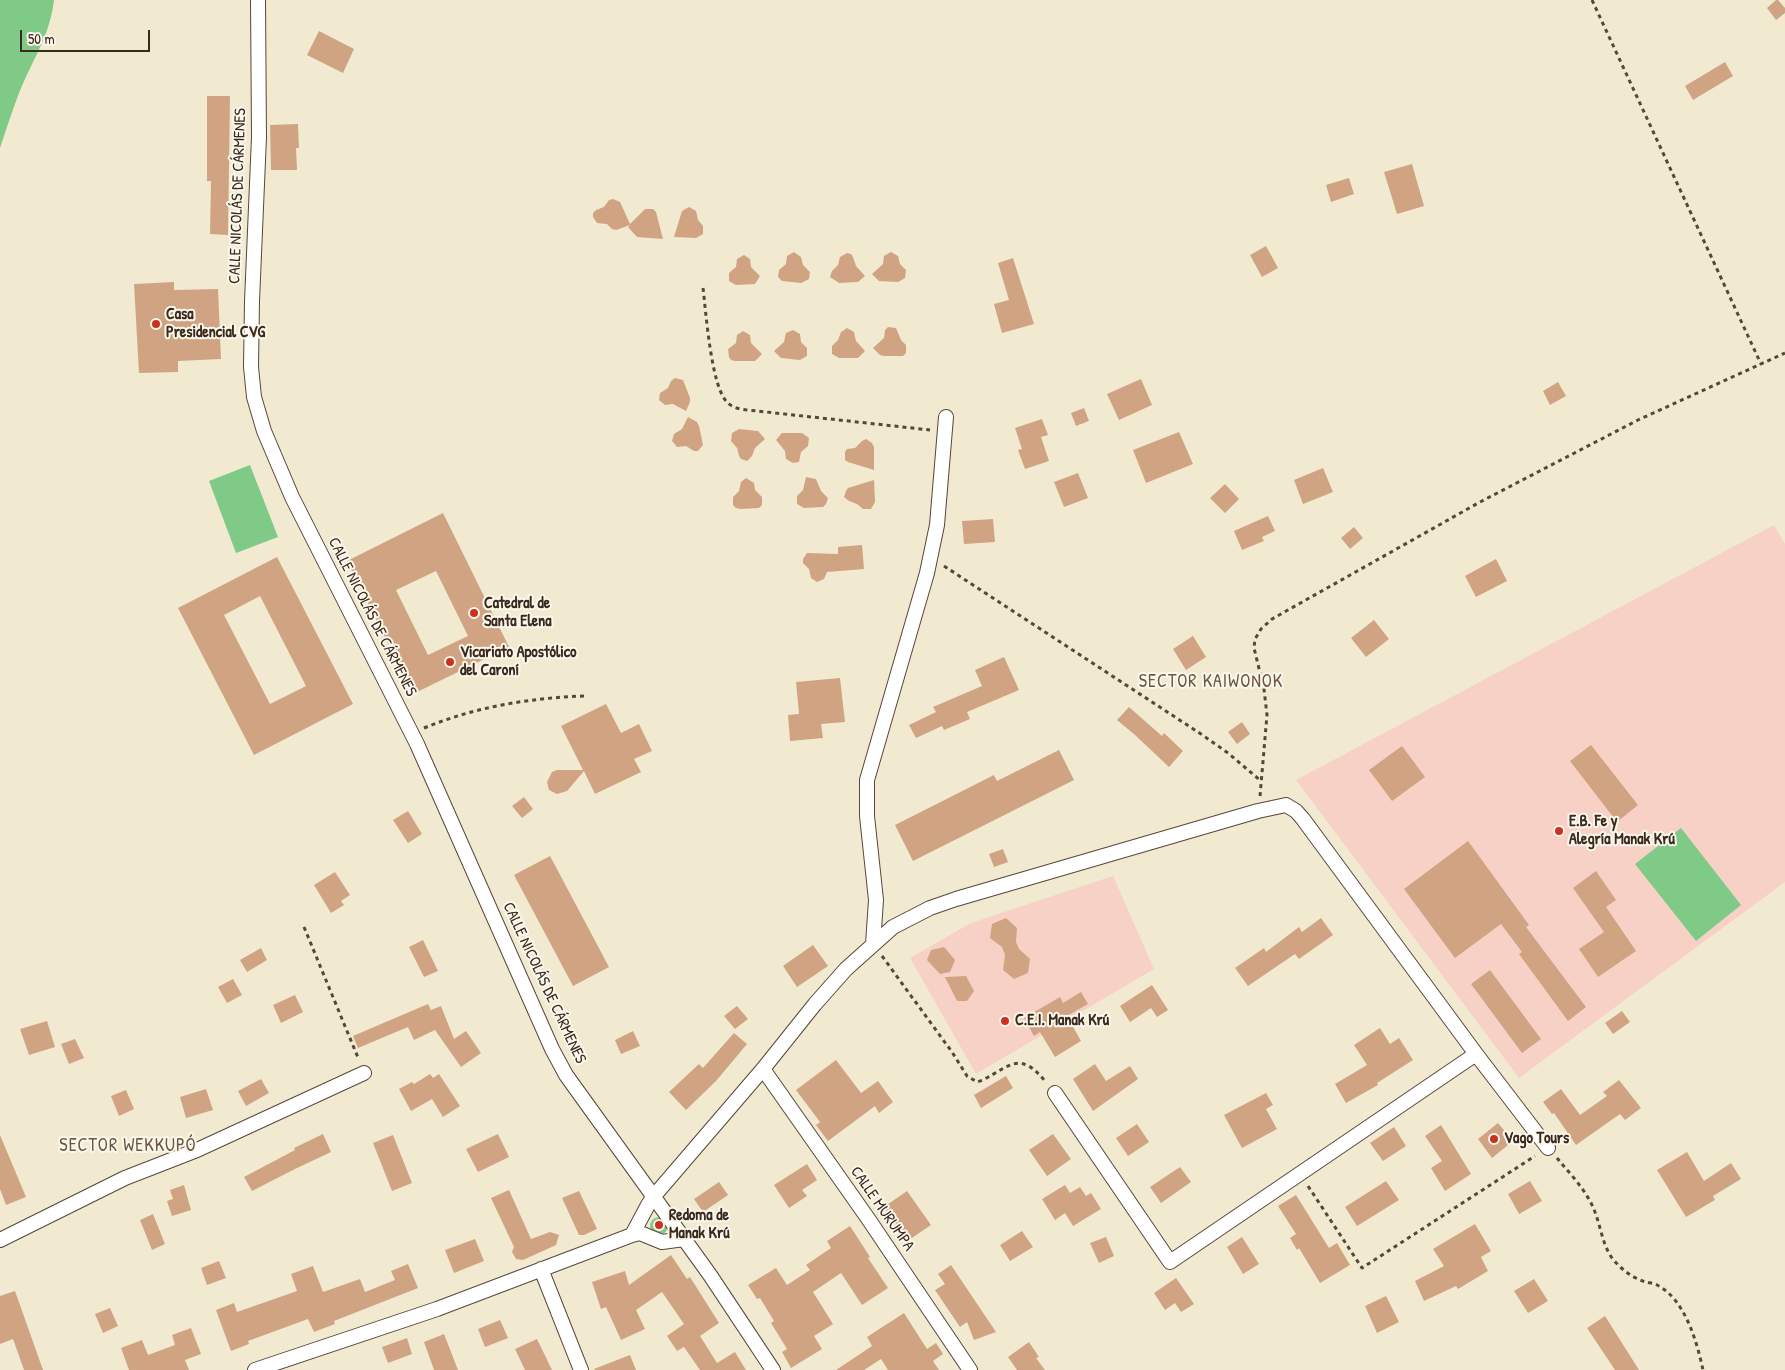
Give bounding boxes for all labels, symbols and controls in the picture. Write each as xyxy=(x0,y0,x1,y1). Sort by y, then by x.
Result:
scale bar xyxy=(22,20,152,52)
text: 50 m xyxy=(28,28,55,49)
street label: CALLE NICOLÁS DE CÁRMENES xyxy=(225,108,251,284)
place label: Casa Presidencial CVG xyxy=(166,305,265,343)
marker: Casa Presidencial CVG xyxy=(150,318,162,330)
street label: CALLE NICOLÁS DE CÁRMENES xyxy=(324,534,420,700)
place label: Catedral de Santa Elena xyxy=(484,594,552,632)
marker: Catedral de Santa Elena xyxy=(468,607,480,619)
place label: Vicariato Apostólico del Caroní xyxy=(460,643,576,681)
marker: Vicariato Apostólico del Caroní xyxy=(444,656,456,668)
district label: SECTOR KAIWONOK xyxy=(1137,671,1285,693)
place label: E.B. Fe y Alegría Manak Krú xyxy=(1569,812,1675,850)
marker: E.B. Fe y Alegría Manak Krú xyxy=(1553,825,1565,837)
street label: CALLE NICOLÁS DE CÁRMENES xyxy=(498,899,590,1067)
place label: C.E.I. Manak Krú xyxy=(1015,1011,1109,1031)
marker: C.E.I. Manak Krú xyxy=(999,1015,1011,1027)
place label: Vago Tours xyxy=(1504,1129,1569,1149)
marker: Vago Tours xyxy=(1488,1133,1500,1145)
district label: SECTOR WEKKUPÓ xyxy=(58,1135,198,1157)
street label: CALLE MURUMPA xyxy=(846,1163,918,1255)
place label: Redoma de Manak Krú xyxy=(669,1206,730,1244)
marker: Redoma de Manak Krú xyxy=(653,1219,665,1231)

